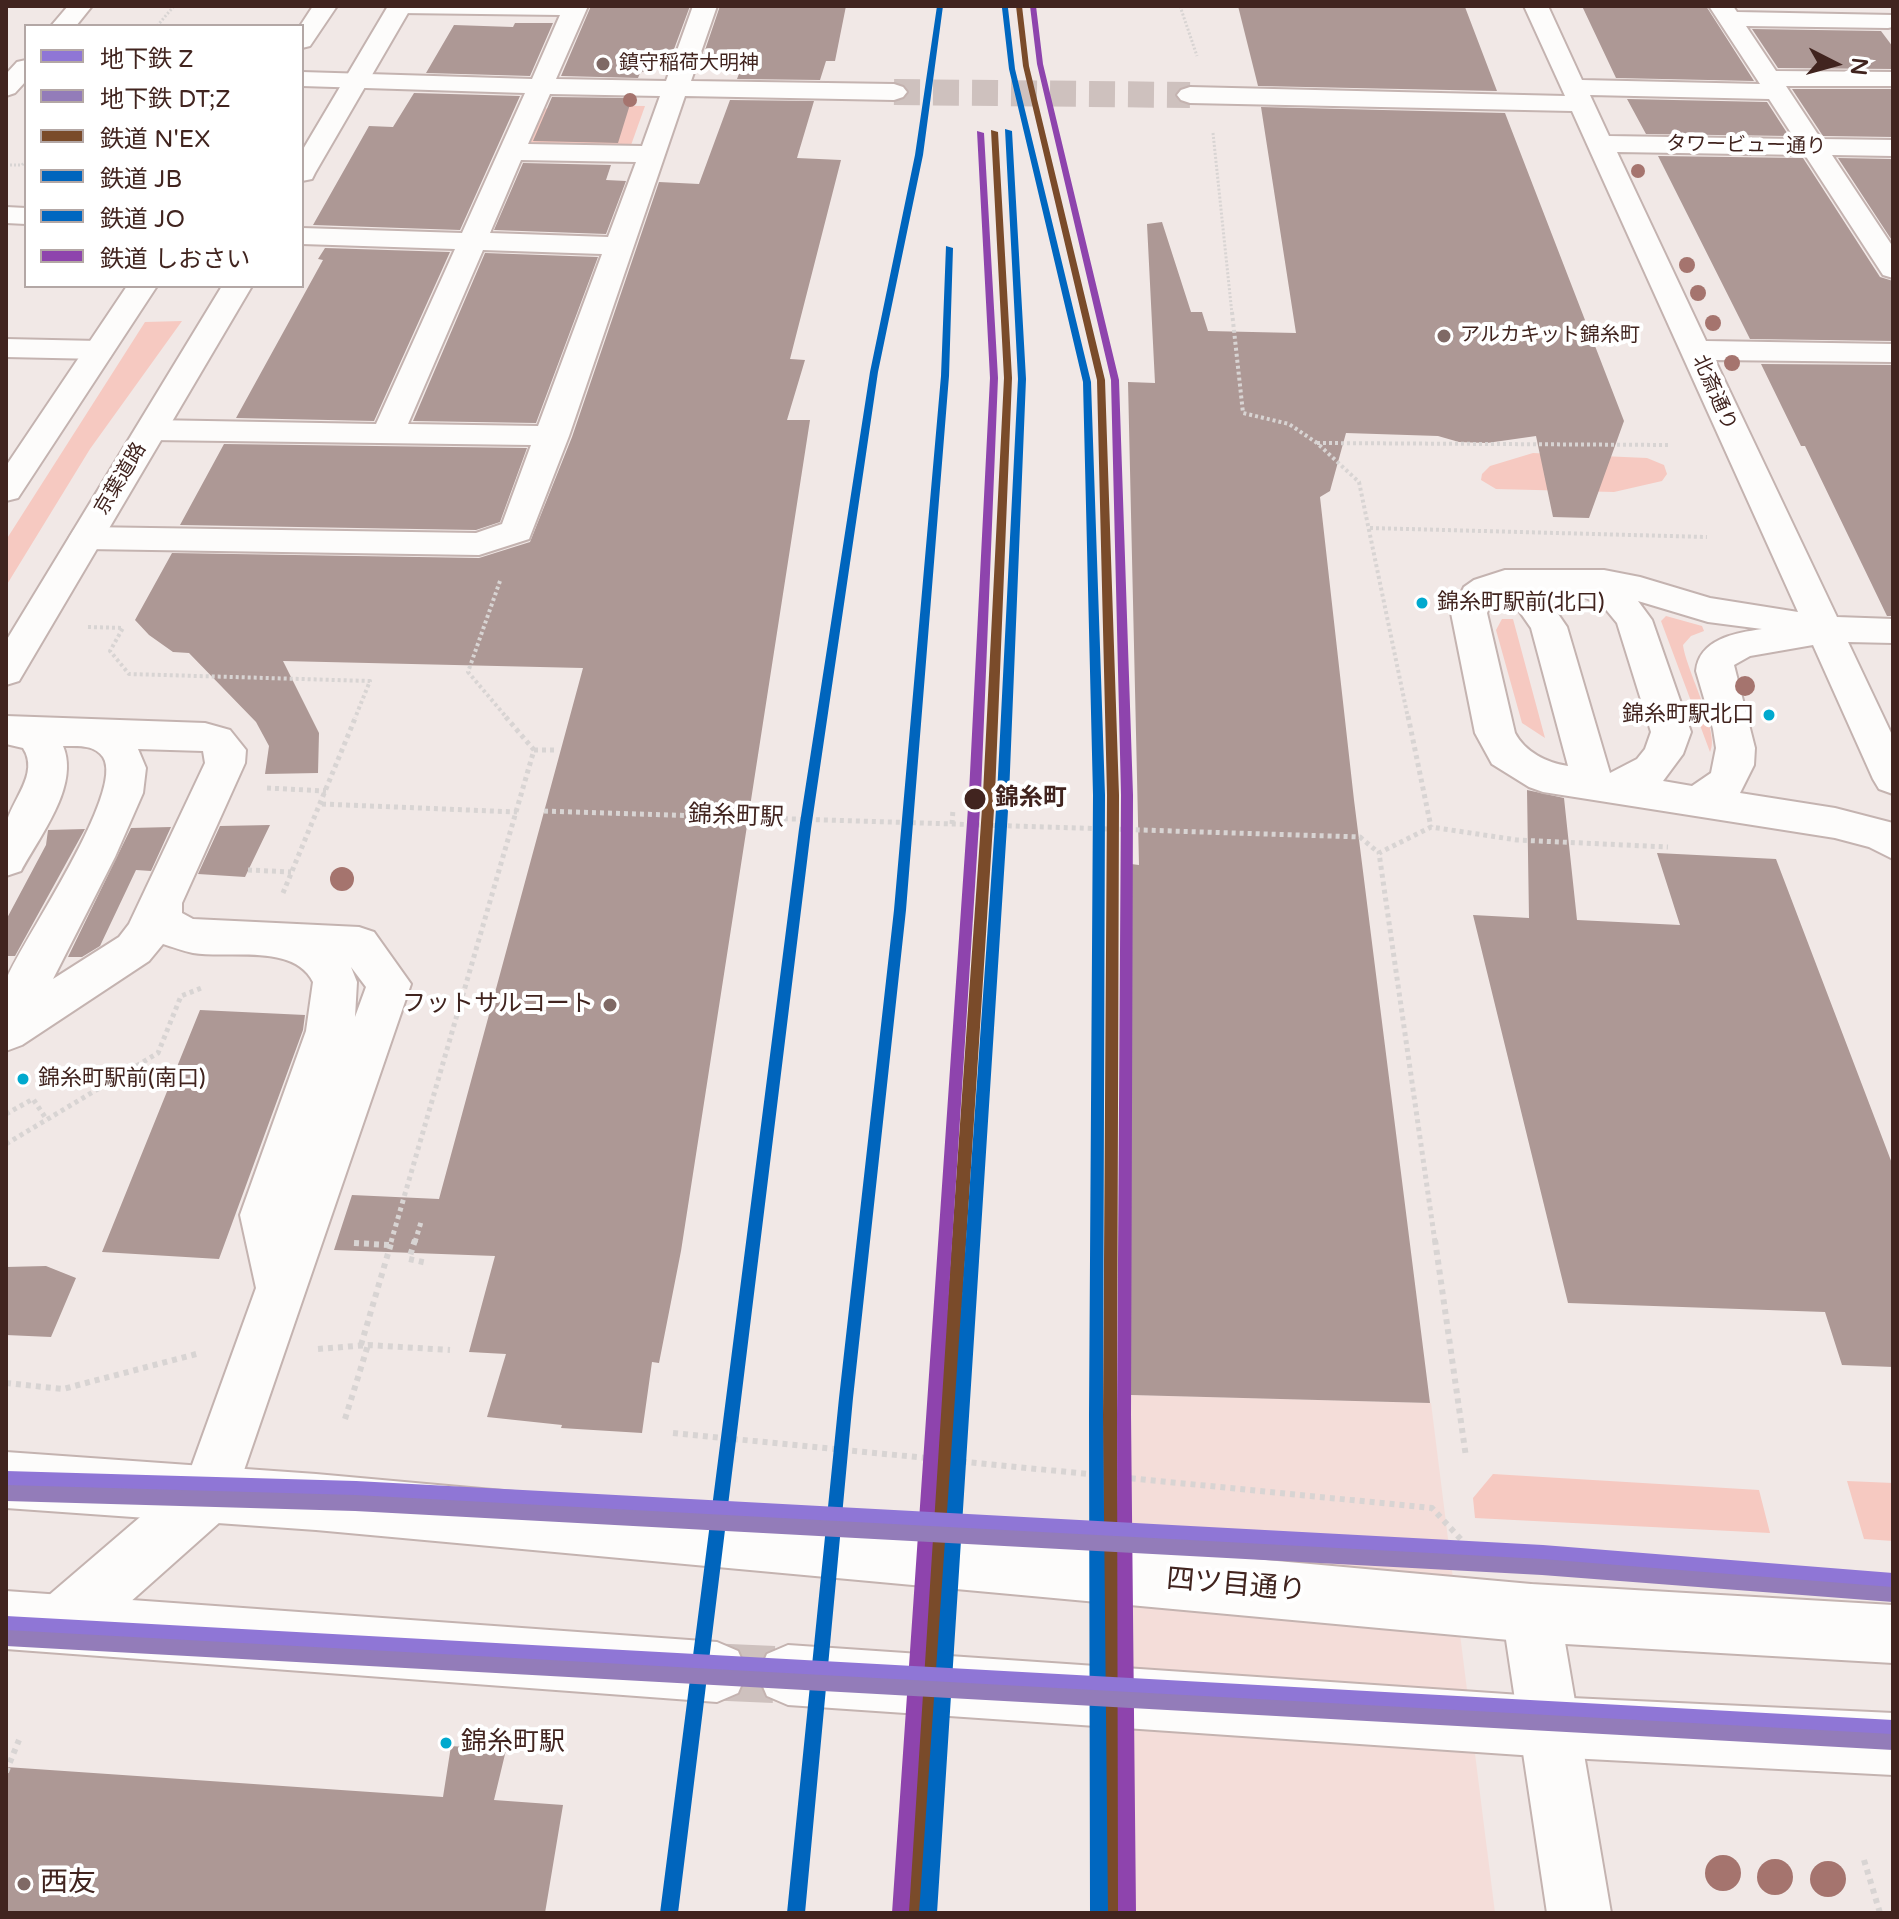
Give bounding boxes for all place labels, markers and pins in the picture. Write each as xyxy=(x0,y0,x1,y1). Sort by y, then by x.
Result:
place label: 鎮守稲荷大明神 xyxy=(619,52,759,76)
marker: 鎮守稲荷大明神 xyxy=(594,55,612,73)
place label: アルカキット錦糸町 xyxy=(1460,324,1640,348)
marker: アルカキット錦糸町 xyxy=(1435,327,1453,345)
place label: 錦糸町駅前(北口) xyxy=(1437,590,1605,616)
marker: 錦糸町駅前(北口) xyxy=(1414,595,1430,611)
place label: 錦糸町駅北口 xyxy=(1622,702,1754,728)
marker: 錦糸町駅北口 xyxy=(1761,707,1777,723)
place label: 錦糸町 xyxy=(995,785,1067,813)
marker: 錦糸町 xyxy=(962,786,988,812)
place label: フットサルコート xyxy=(402,991,594,1019)
marker: フットサルコート xyxy=(601,996,619,1014)
place label: 錦糸町駅前(南口) xyxy=(38,1066,206,1092)
marker: 錦糸町駅前(南口) xyxy=(15,1071,31,1087)
place label: 錦糸町駅 xyxy=(461,1727,565,1759)
marker: 錦糸町駅 xyxy=(438,1735,454,1751)
place label: 西友 xyxy=(40,1867,96,1901)
marker: 西友 xyxy=(15,1875,33,1893)

